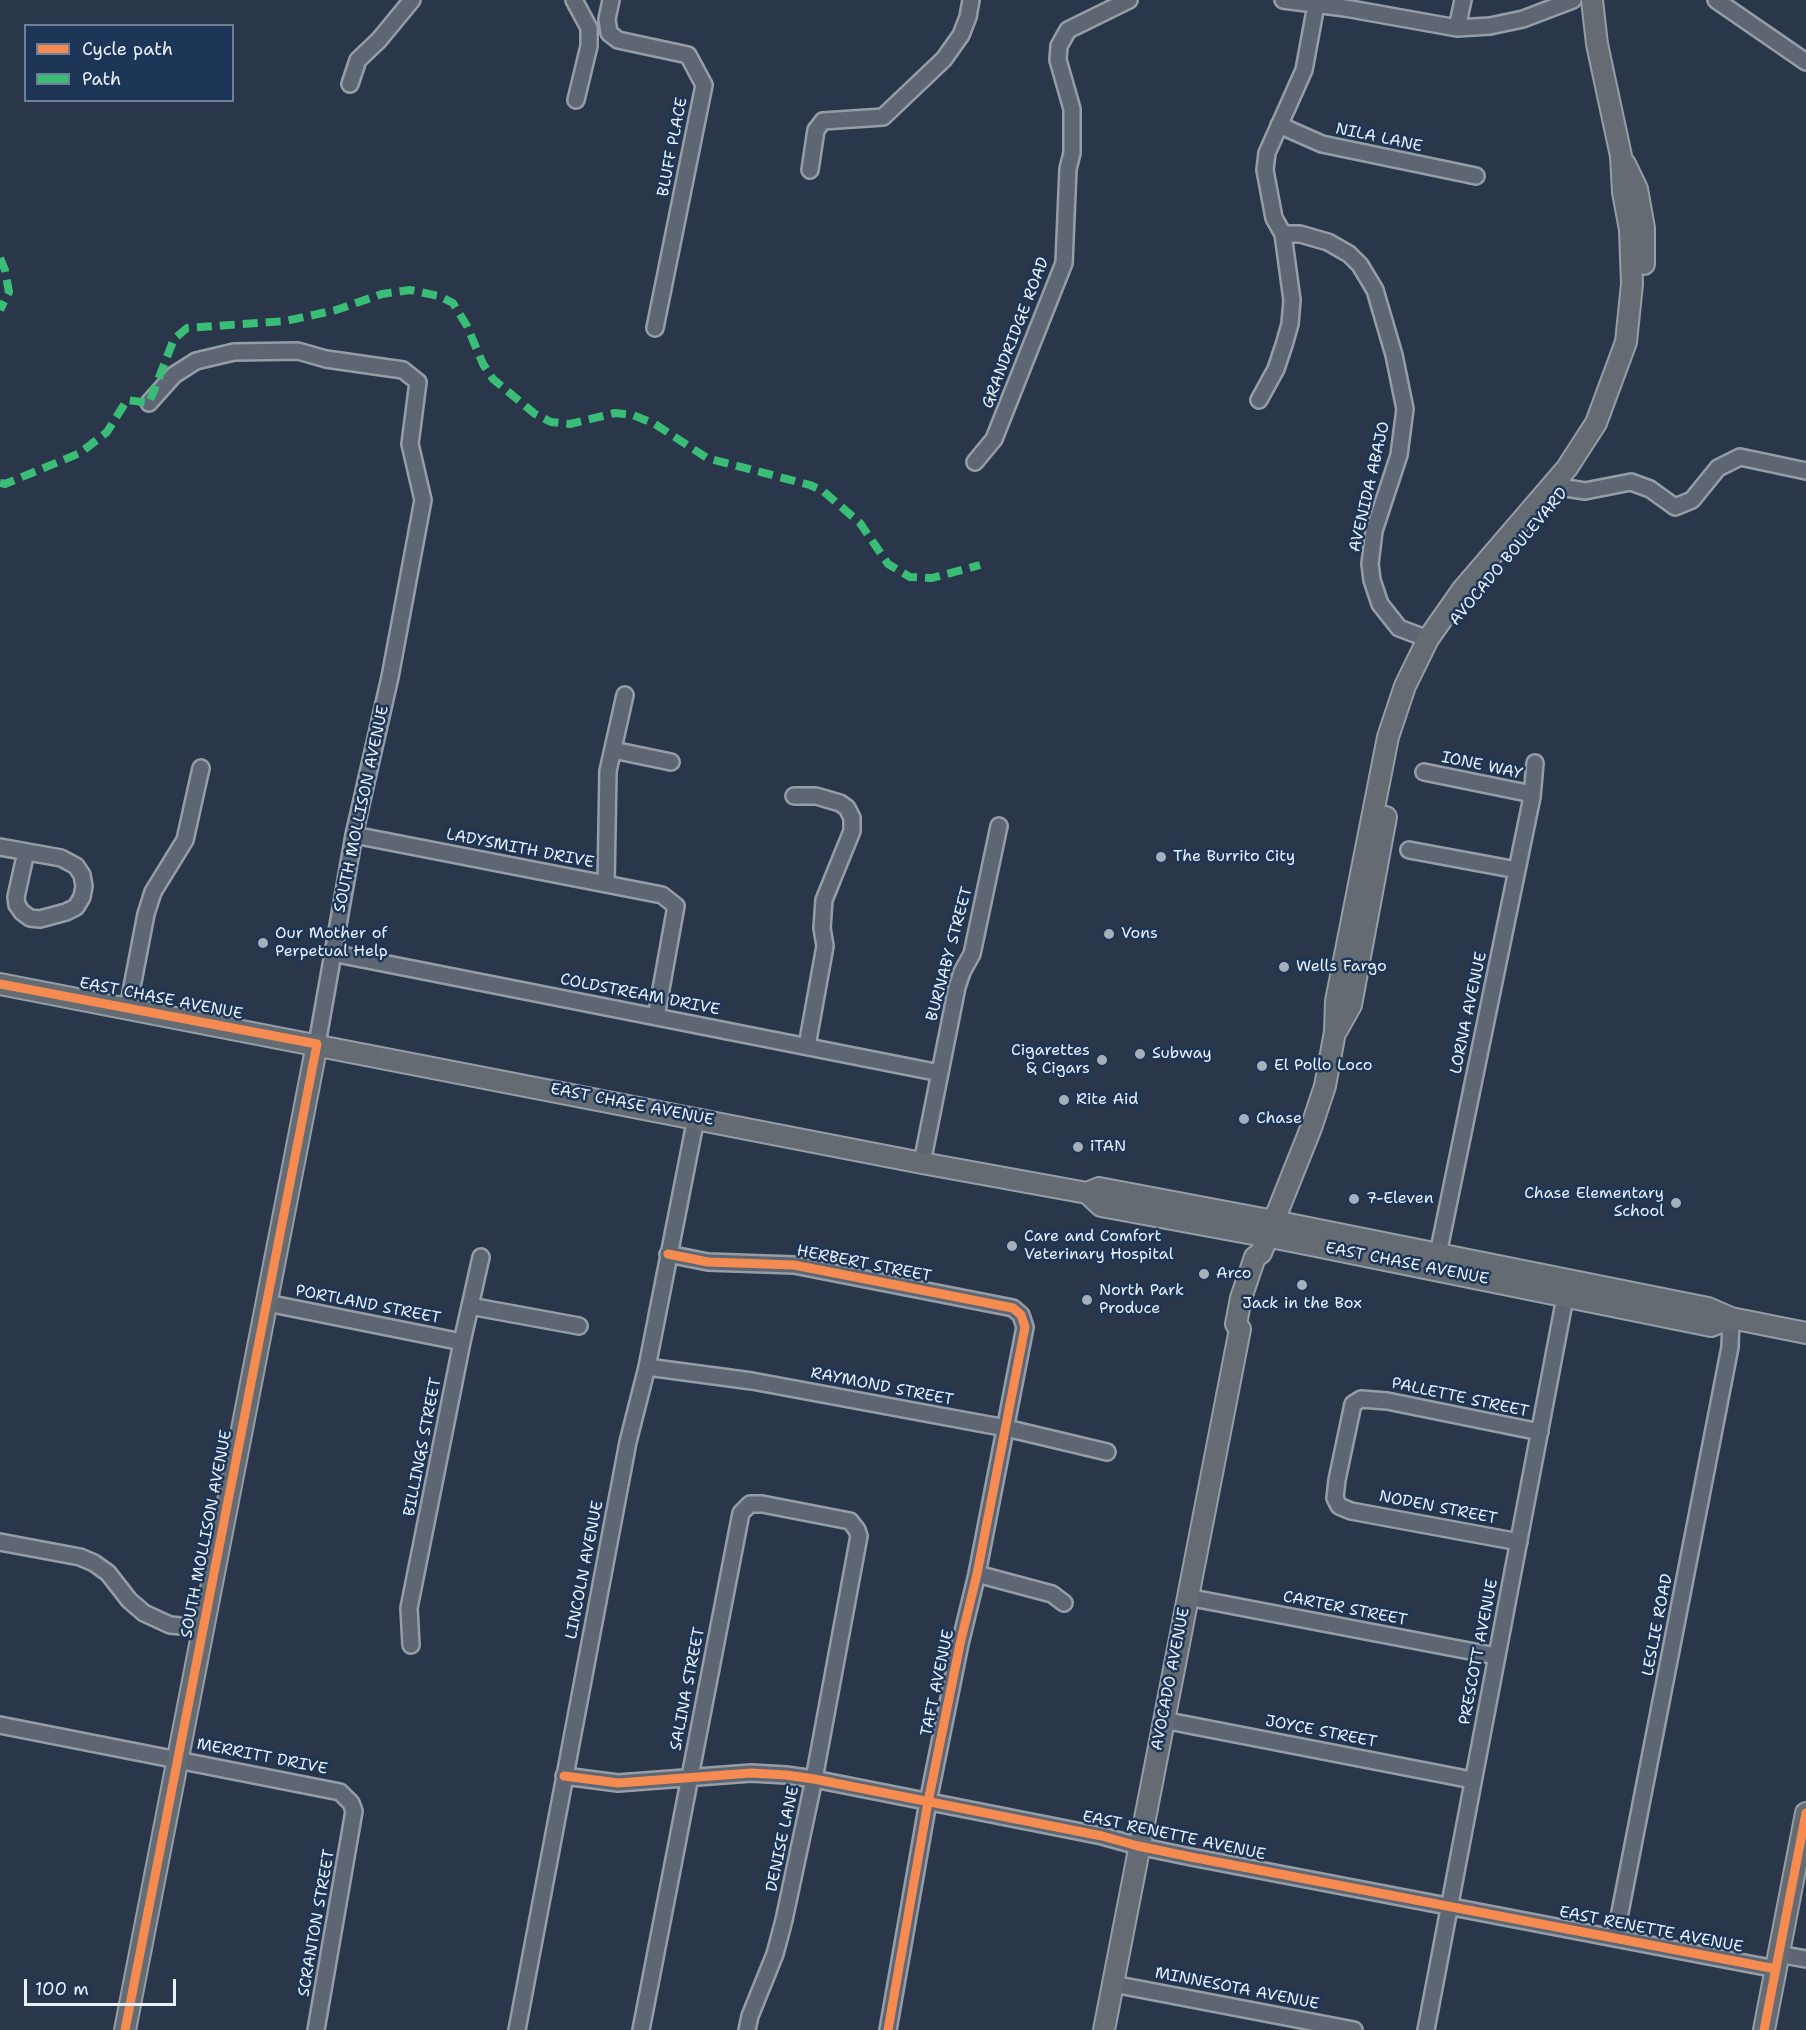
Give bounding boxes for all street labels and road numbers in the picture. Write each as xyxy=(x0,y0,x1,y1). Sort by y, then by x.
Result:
street label: BLUFF PLACE xyxy=(654,96,692,198)
street label: NILA LANE xyxy=(1334,119,1424,157)
street label: GRANDRIDGE ROAD xyxy=(978,255,1054,411)
street label: AVENIDA ABAJO xyxy=(1346,420,1394,554)
street label: AVOCADO BOULEVARD xyxy=(1446,484,1572,630)
street label: SOUTH MOLLISON AVENUE xyxy=(331,704,393,914)
street label: IONE WAY xyxy=(1440,748,1524,784)
street label: LADYSMITH DRIVE xyxy=(444,825,596,873)
street label: BURNABY STREET xyxy=(923,885,977,1023)
street label: LORNA AVENUE xyxy=(1447,950,1491,1076)
street label: COLDSTREAM DRIVE xyxy=(558,970,722,1020)
street label: EAST CHASE AVENUE xyxy=(78,974,244,1024)
street label: EAST CHASE AVENUE xyxy=(549,1080,715,1130)
street label: EAST CHASE AVENUE xyxy=(1324,1239,1490,1289)
street label: HERBERT STREET xyxy=(795,1242,933,1286)
street label: PORTLAND STREET xyxy=(294,1281,442,1329)
street label: RAYMOND STREET xyxy=(809,1364,955,1410)
street label: PALLETTE STREET xyxy=(1390,1374,1530,1422)
street label: BILLINGS STREET xyxy=(400,1376,446,1518)
street label: SOUTH MOLLISON AVENUE xyxy=(177,1428,237,1640)
street label: NODEN STREET xyxy=(1377,1487,1499,1529)
street label: LINCOLN AVENUE xyxy=(562,1499,608,1641)
street label: LESLIE ROAD xyxy=(1639,1572,1677,1678)
street label: PRESCOTT AVENUE xyxy=(1455,1577,1503,1727)
street label: CARTER STREET xyxy=(1281,1588,1409,1630)
street label: AVOCADO AVENUE xyxy=(1148,1606,1194,1752)
street label: SALINA STREET xyxy=(667,1626,709,1752)
street label: TAFT AVENUE xyxy=(917,1628,959,1738)
street label: JOYCE STREET xyxy=(1264,1712,1378,1752)
street label: MERRITT DRIVE xyxy=(195,1735,329,1779)
street label: DENISE LANE xyxy=(762,1784,804,1894)
street label: EAST RENETTE AVENUE xyxy=(1081,1807,1267,1865)
street label: SCRANTON STREET xyxy=(295,1848,339,1998)
street label: EAST RENETTE AVENUE xyxy=(1557,1903,1745,1957)
street label: MINNESOTA AVENUE xyxy=(1153,1964,1321,2014)

